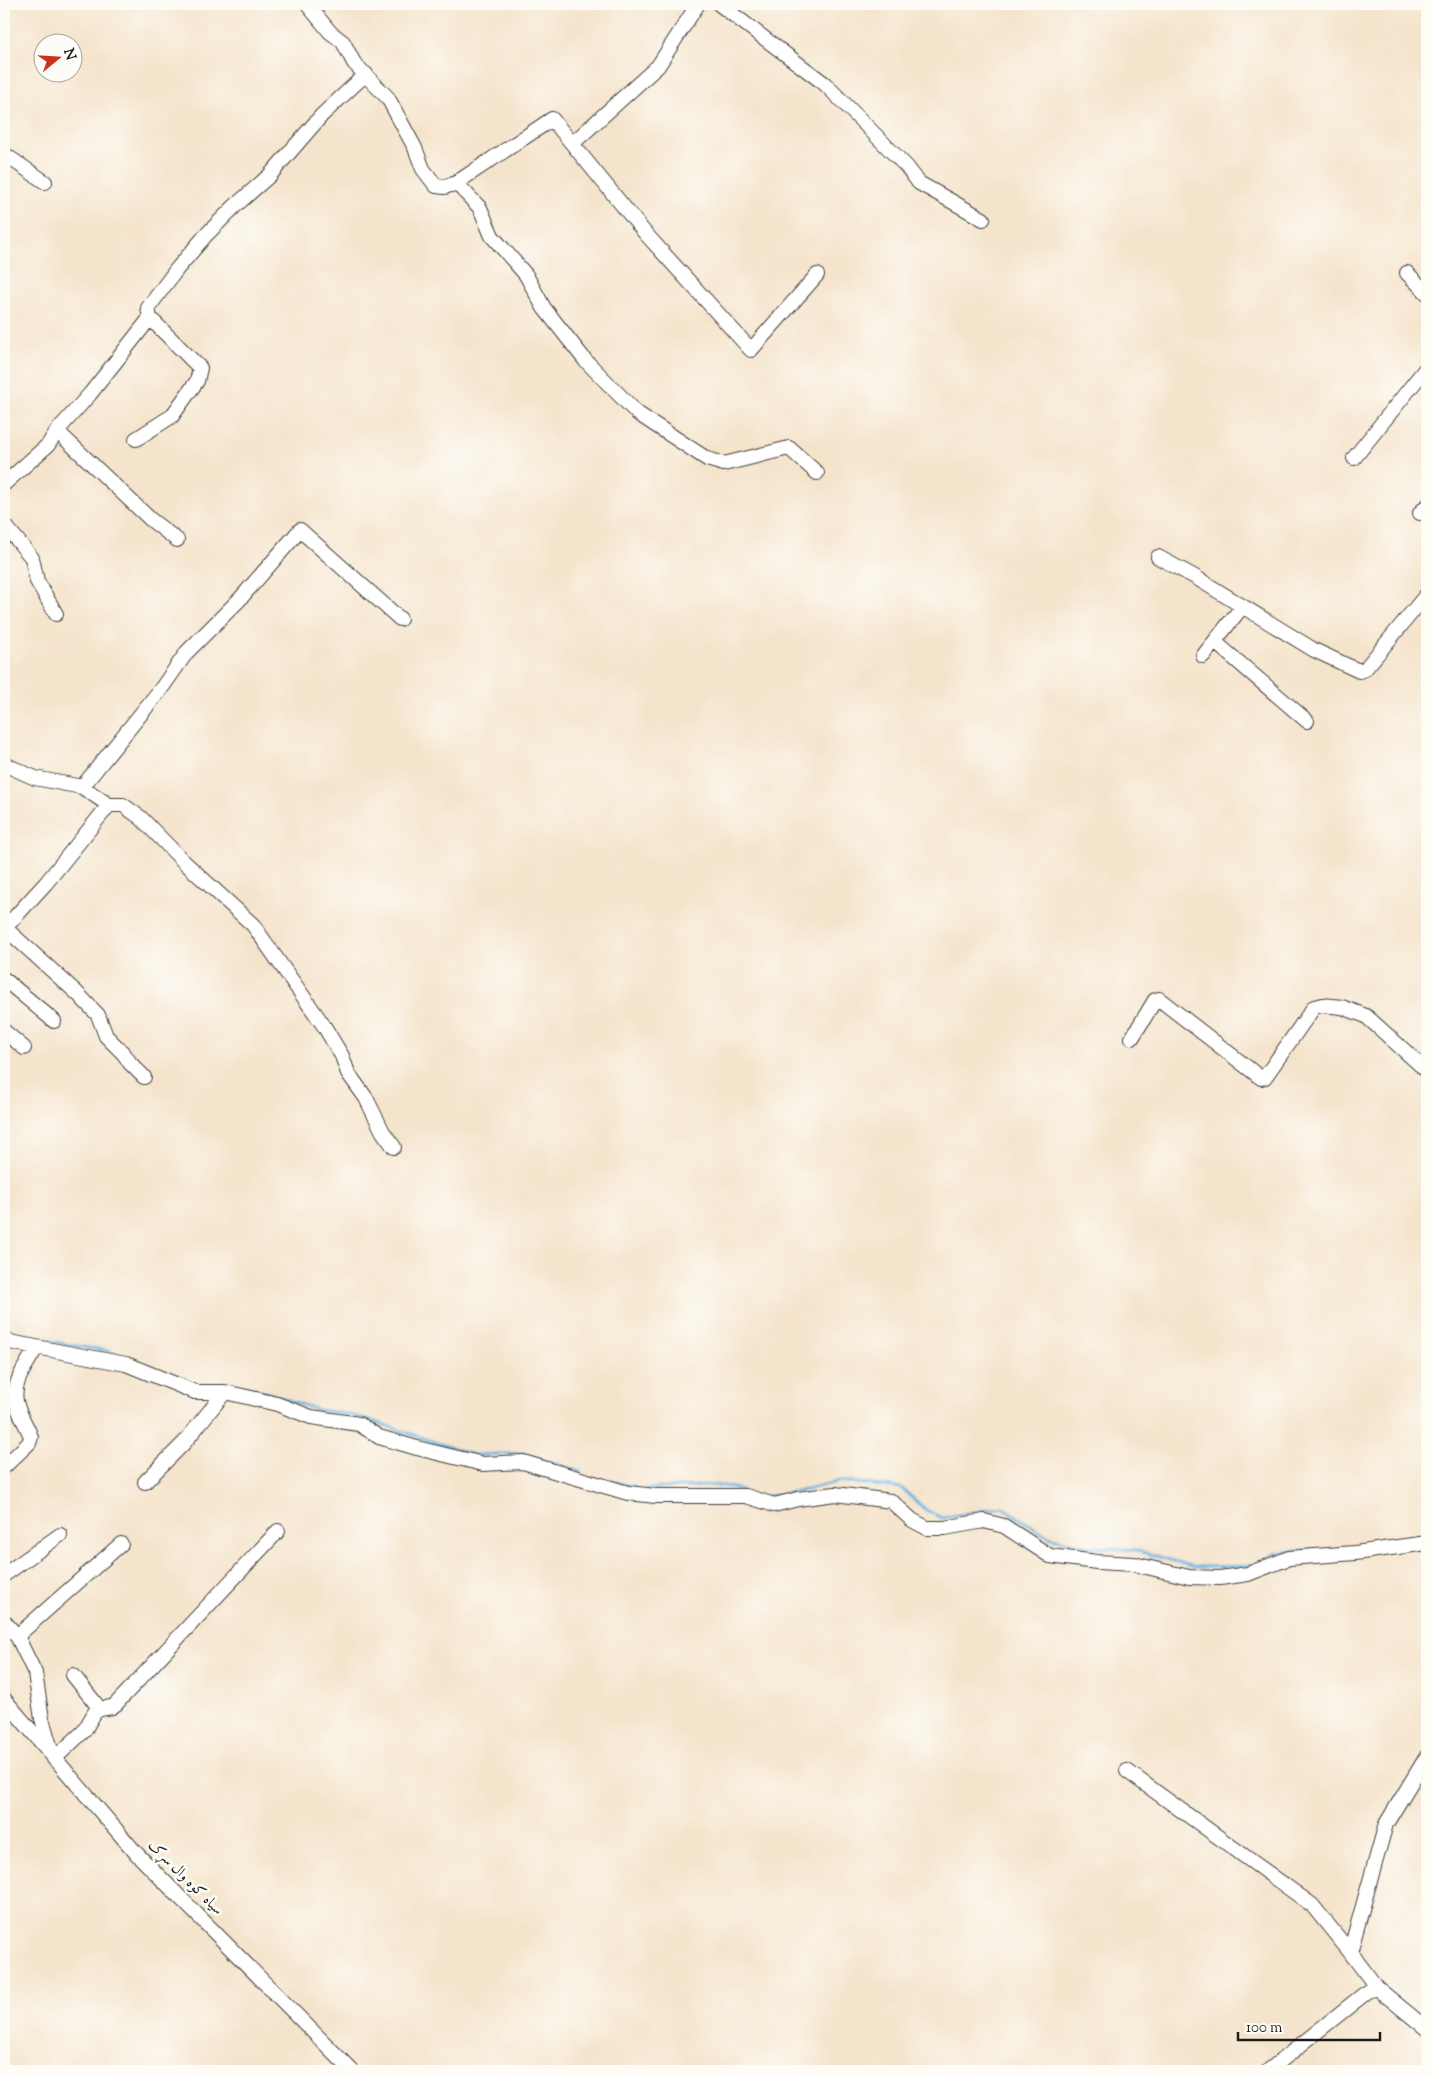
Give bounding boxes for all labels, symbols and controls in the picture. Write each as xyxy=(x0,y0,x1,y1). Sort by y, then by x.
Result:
north arrow xyxy=(32,32,82,82)
text: N xyxy=(57,46,80,63)
street label: سیاه کوه وال سړک xyxy=(143,1836,227,1920)
scale bar xyxy=(1238,2010,1381,2042)
text: 100 m xyxy=(1246,2018,1283,2039)

